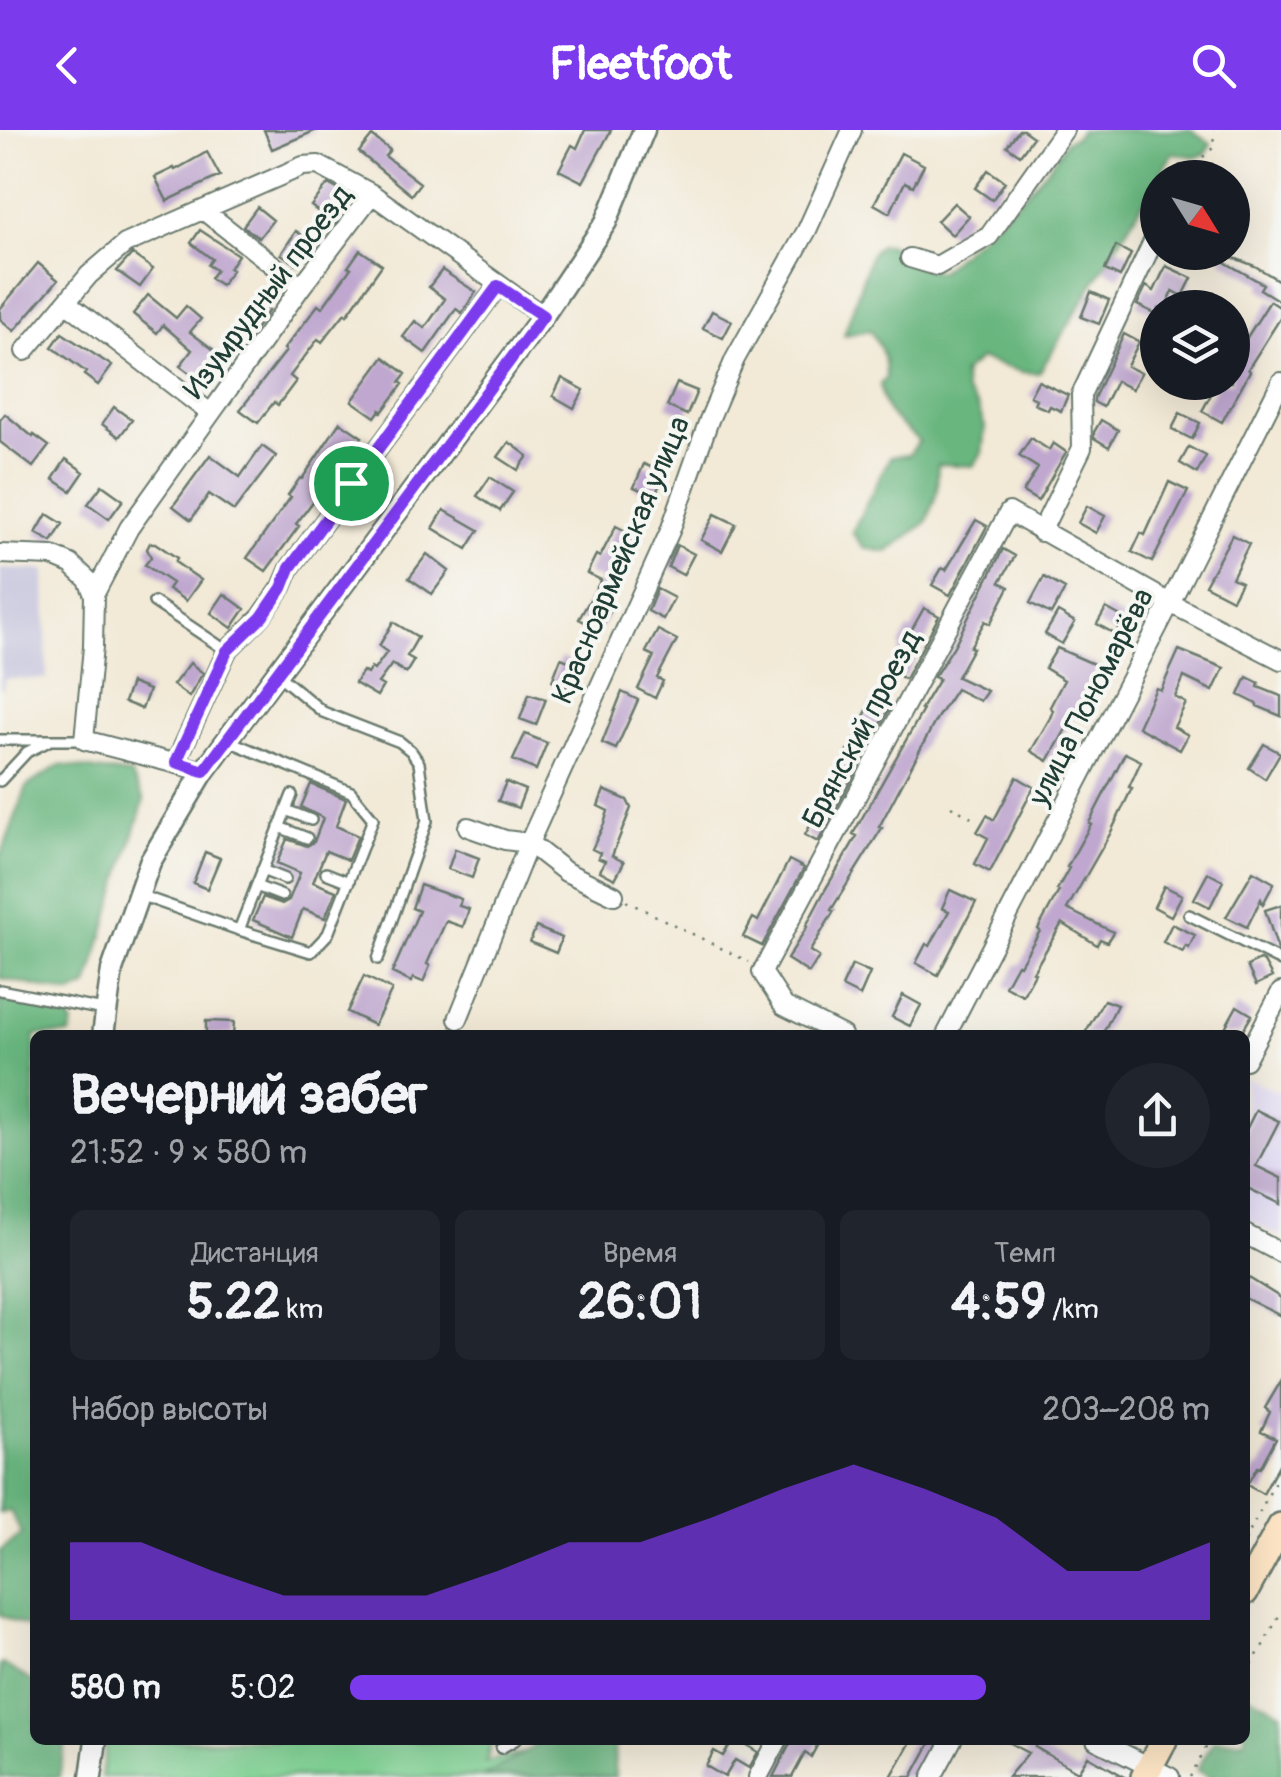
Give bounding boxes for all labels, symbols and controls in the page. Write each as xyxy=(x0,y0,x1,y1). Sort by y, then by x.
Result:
text: Fleetfoot xyxy=(549,37,732,93)
icon: back xyxy=(40,38,95,93)
icon: search xyxy=(1186,38,1241,93)
north arrow xyxy=(1140,160,1250,270)
map controls xyxy=(1140,160,1250,400)
street label: Изумрудный проезд xyxy=(176,178,360,406)
button: layers xyxy=(1140,290,1250,400)
street label: Красноармейская улица xyxy=(544,411,698,709)
pin xyxy=(309,441,394,526)
icon: arrive xyxy=(324,456,379,511)
street label: улица Пономарёва xyxy=(1020,582,1162,813)
street label: Брянский проезд xyxy=(794,624,930,834)
text: Вечерний забег xyxy=(70,1061,427,1130)
button: share xyxy=(1105,1063,1210,1168)
text: 21:52 · 9 × 580 m xyxy=(70,1133,307,1173)
text: Дистанция xyxy=(191,1236,319,1271)
text: Время xyxy=(603,1236,677,1271)
text: Темп xyxy=(994,1236,1056,1271)
text: 5.22 xyxy=(187,1271,281,1334)
text: 26:01 xyxy=(578,1271,702,1334)
text: 4:59 xyxy=(951,1271,1046,1334)
text: km xyxy=(281,1292,323,1327)
text: /km xyxy=(1046,1292,1099,1327)
text: Набор высоты xyxy=(70,1390,268,1430)
text: 203–208 m xyxy=(1042,1390,1210,1430)
text: 580 m xyxy=(70,1668,161,1708)
text: 5:02 xyxy=(230,1668,296,1708)

